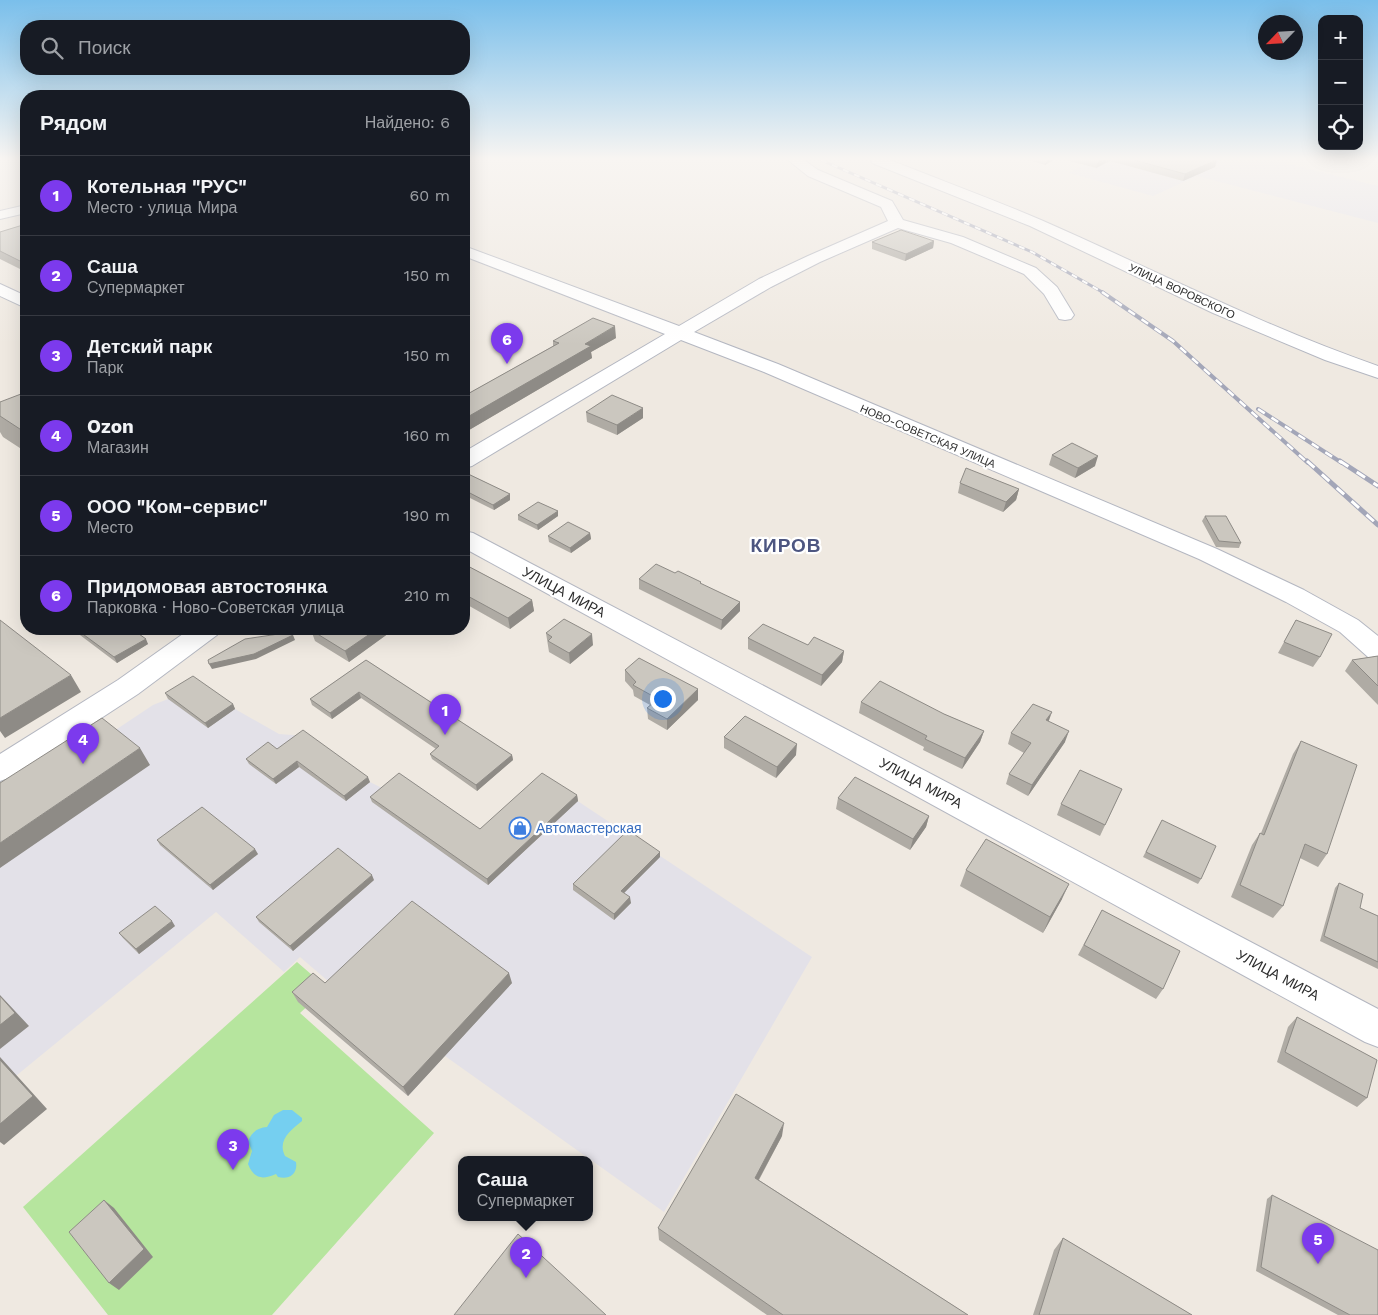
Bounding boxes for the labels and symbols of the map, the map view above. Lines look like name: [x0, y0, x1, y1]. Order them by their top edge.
north arrow: [1258, 15, 1303, 60]
street label: УЛИЦА ВОРОВСКОГО: [1127, 261, 1237, 322]
pin: 6: [491, 323, 523, 364]
street label: НОВО-СОВЕТСКАЯ УЛИЦА: [858, 402, 998, 471]
district label: КИРОВ: [750, 534, 822, 557]
street label: УЛИЦА МИРА: [520, 563, 609, 621]
your location: [650, 686, 676, 712]
pin: 1: [429, 694, 461, 735]
pin: 4: [67, 723, 99, 764]
street label: УЛИЦА МИРА: [877, 754, 966, 812]
shop icon: Автомастерская: [508, 816, 532, 840]
place label: Автомастерская: [536, 820, 642, 836]
street label: УЛИЦА МИРА: [1234, 946, 1323, 1004]
pin: 3: [217, 1129, 249, 1170]
pin: 5: [1302, 1223, 1334, 1264]
pin: 2: [510, 1237, 542, 1278]

